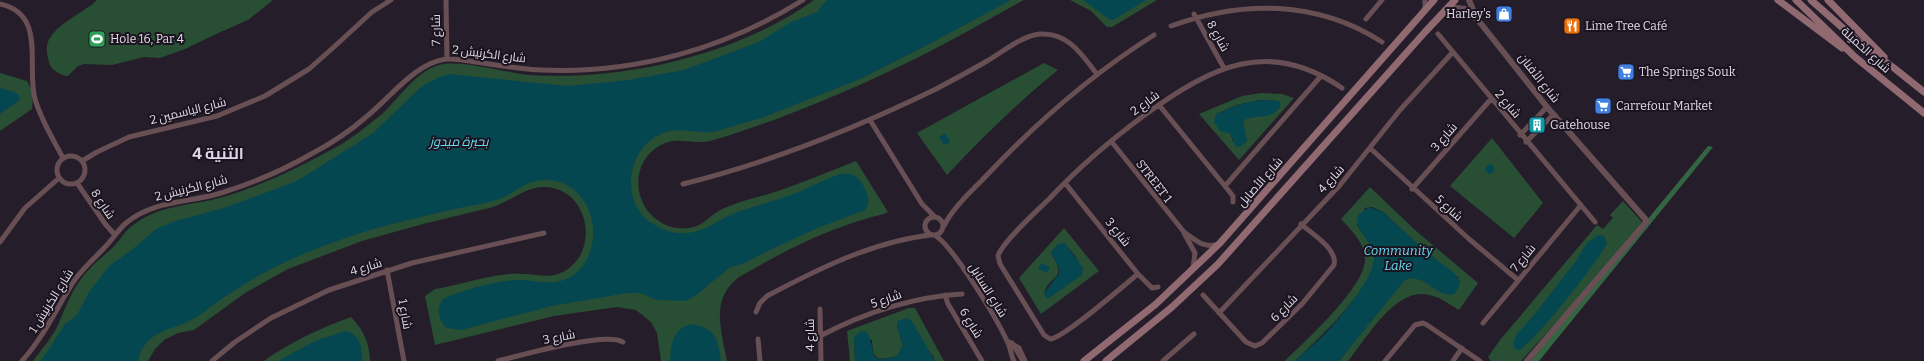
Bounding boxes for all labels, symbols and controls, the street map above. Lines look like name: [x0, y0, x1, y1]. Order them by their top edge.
shop icon: Harley's: [1494, 4, 1514, 24]
place label: Harley's: [1446, 7, 1491, 21]
street label: شارع 7: [429, 14, 444, 46]
restaurant icon: Lime Tree Café: [1562, 16, 1582, 36]
street label: شارع 8: [1203, 18, 1232, 54]
place label: Lime Tree Café: [1585, 19, 1667, 33]
street label: شارع الخميلة: [1838, 24, 1894, 77]
sports icon: Hole 16, Par 4: [87, 29, 107, 49]
place label: Hole 16, Par 4: [110, 32, 184, 46]
street label: شارع الكرنيش 2: [451, 43, 527, 66]
street label: شارع الأفنان: [1515, 50, 1563, 106]
supermarket icon: The Springs Souk: [1616, 62, 1636, 82]
place label: The Springs Souk: [1639, 65, 1736, 79]
street label: شارع 2: [1492, 87, 1524, 122]
street label: شارع 2: [1128, 88, 1163, 119]
street label: شارع الياسمين 2: [148, 95, 228, 128]
supermarket icon: Carrefour Market: [1593, 96, 1613, 116]
place label: Carrefour Market: [1616, 99, 1713, 113]
building icon: Gatehouse: [1527, 115, 1547, 135]
place label: Gatehouse: [1550, 118, 1610, 132]
street label: شارع 3: [1428, 120, 1461, 155]
water label: بحيرة ميدوز: [428, 134, 490, 149]
district label: الثنية 4: [192, 144, 244, 163]
street label: شارع الأصايل: [1235, 154, 1286, 210]
street label: STREET 1: [1133, 157, 1175, 205]
street label: شارع 4: [1315, 162, 1348, 196]
street label: شارع الكرنيش 2: [153, 172, 229, 205]
street label: شارع 8: [87, 186, 118, 222]
street label: شارع 5: [1432, 192, 1466, 225]
street label: شارع 3: [1102, 215, 1134, 250]
street label: شارع 7: [1507, 241, 1539, 275]
water label: Community Lake: [1363, 243, 1434, 273]
street label: شارع 4: [348, 256, 384, 279]
street label: شارع السنابل: [965, 260, 1010, 320]
street label: شارع الكرنيش 1: [26, 266, 77, 336]
street label: شارع 5: [869, 287, 904, 312]
street label: شارع 6: [1267, 291, 1301, 325]
street label: شارع 1: [394, 298, 415, 330]
street label: شارع 6: [956, 305, 985, 341]
street label: شارع 4: [803, 318, 818, 351]
street label: شارع 3: [542, 327, 577, 348]

